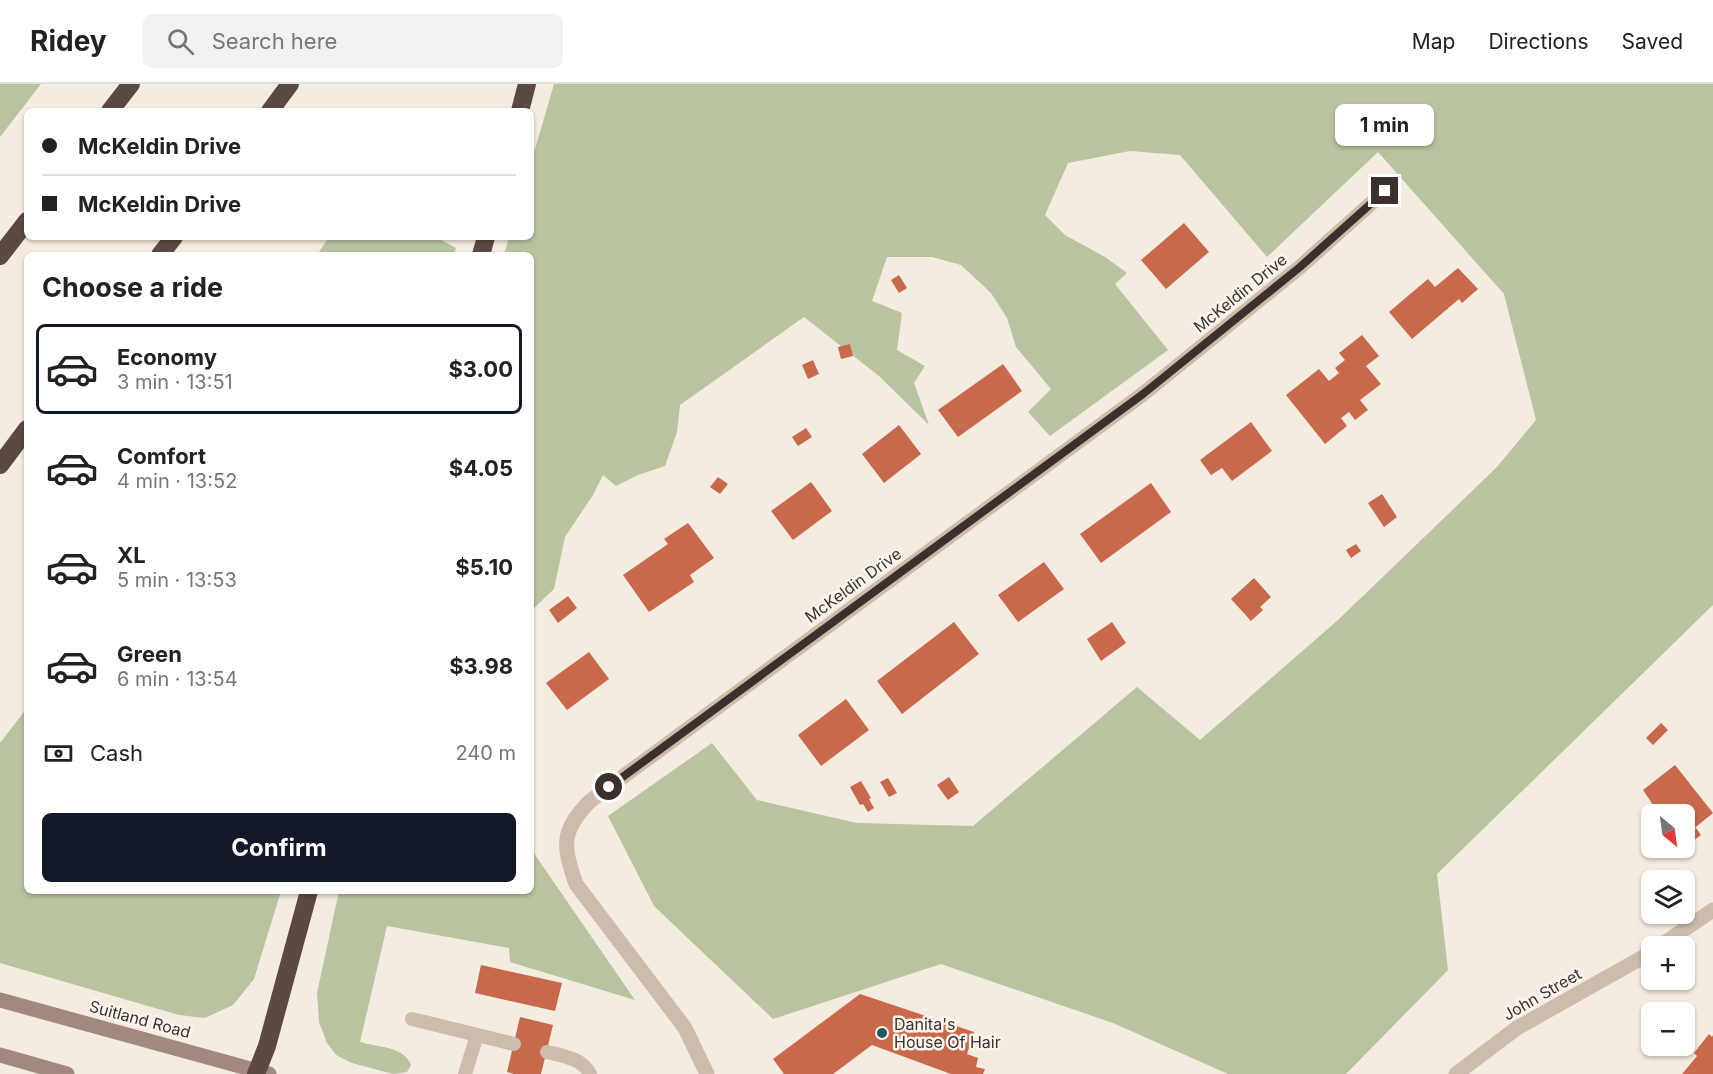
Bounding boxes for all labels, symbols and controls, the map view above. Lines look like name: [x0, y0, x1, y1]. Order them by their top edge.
search box: [143, 14, 563, 68]
text: Ridey: [30, 24, 107, 58]
icon: search: [164, 25, 197, 58]
text: Search here: [212, 28, 337, 54]
text: Map: [1412, 29, 1455, 54]
text: Directions: [1488, 29, 1589, 54]
text: Saved: [1622, 29, 1683, 54]
callout: 1 min: [1336, 104, 1434, 146]
text: 1 min: [1360, 113, 1409, 137]
text: McKeldin Drive: [78, 133, 241, 159]
route end: [1371, 177, 1398, 204]
text: McKeldin Drive: [78, 191, 241, 217]
street label: McKeldin Drive: [1189, 249, 1291, 337]
text: Choose a ride: [42, 271, 223, 304]
icon: car: [45, 342, 99, 396]
text: Economy: [117, 344, 217, 370]
text: $3.00: [448, 356, 513, 382]
text: 3 min · 13:51: [117, 370, 233, 394]
icon: car: [45, 441, 99, 495]
text: Comfort: [117, 443, 206, 469]
text: $4.05: [449, 455, 513, 481]
text: 4 min · 13:52: [117, 469, 237, 493]
icon: car: [45, 540, 99, 594]
text: XL: [117, 542, 146, 568]
street label: McKeldin Drive: [801, 543, 905, 627]
text: $5.10: [455, 554, 513, 580]
text: 5 min · 13:53: [117, 568, 237, 592]
icon: car: [45, 639, 99, 693]
text: Green: [117, 641, 182, 667]
text: $3.98: [449, 653, 513, 679]
text: 6 min · 13:54: [117, 667, 238, 691]
icon: cash: [42, 737, 75, 770]
text: Cash: [90, 740, 143, 766]
text: 240 m: [455, 741, 516, 765]
route start: [595, 773, 622, 800]
north arrow: [1641, 804, 1695, 858]
map controls: [1641, 804, 1695, 1056]
button: Confirm: [42, 813, 516, 882]
button: layers: [1641, 870, 1695, 924]
button: +: [1641, 936, 1695, 990]
street label: John Street: [1499, 964, 1585, 1024]
street label: Suitland Road: [87, 996, 193, 1042]
button: −: [1641, 1002, 1695, 1056]
place label: Danita's House Of Hair: [894, 1014, 1001, 1052]
marker: Danita's House Of Hair: [875, 1026, 889, 1040]

